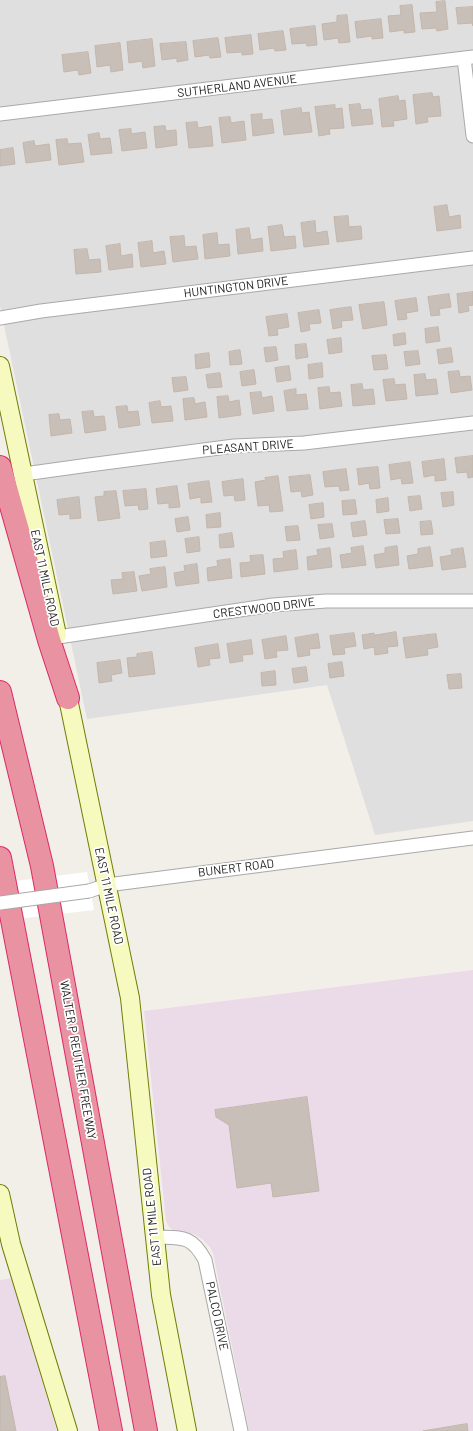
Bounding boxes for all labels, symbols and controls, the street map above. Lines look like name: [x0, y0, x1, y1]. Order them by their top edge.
street label: SUTHERLAND AVENUE: [176, 72, 298, 100]
street label: HUNTINGTON DRIVE: [183, 273, 289, 301]
street label: PLEASANT DRIVE: [202, 437, 294, 457]
street label: EAST 11 MILE ROAD: [28, 528, 62, 628]
street label: CRESTWOOD DRIVE: [212, 595, 316, 621]
street label: EAST 11 MILE ROAD: [92, 846, 126, 946]
street label: BUNERT ROAD: [197, 856, 275, 880]
street label: WALTER P REUTHER FREEWAY: [57, 979, 99, 1141]
street label: EAST 11 MILE ROAD: [140, 1167, 164, 1267]
street label: PALCO DRIVE: [203, 1280, 231, 1352]

